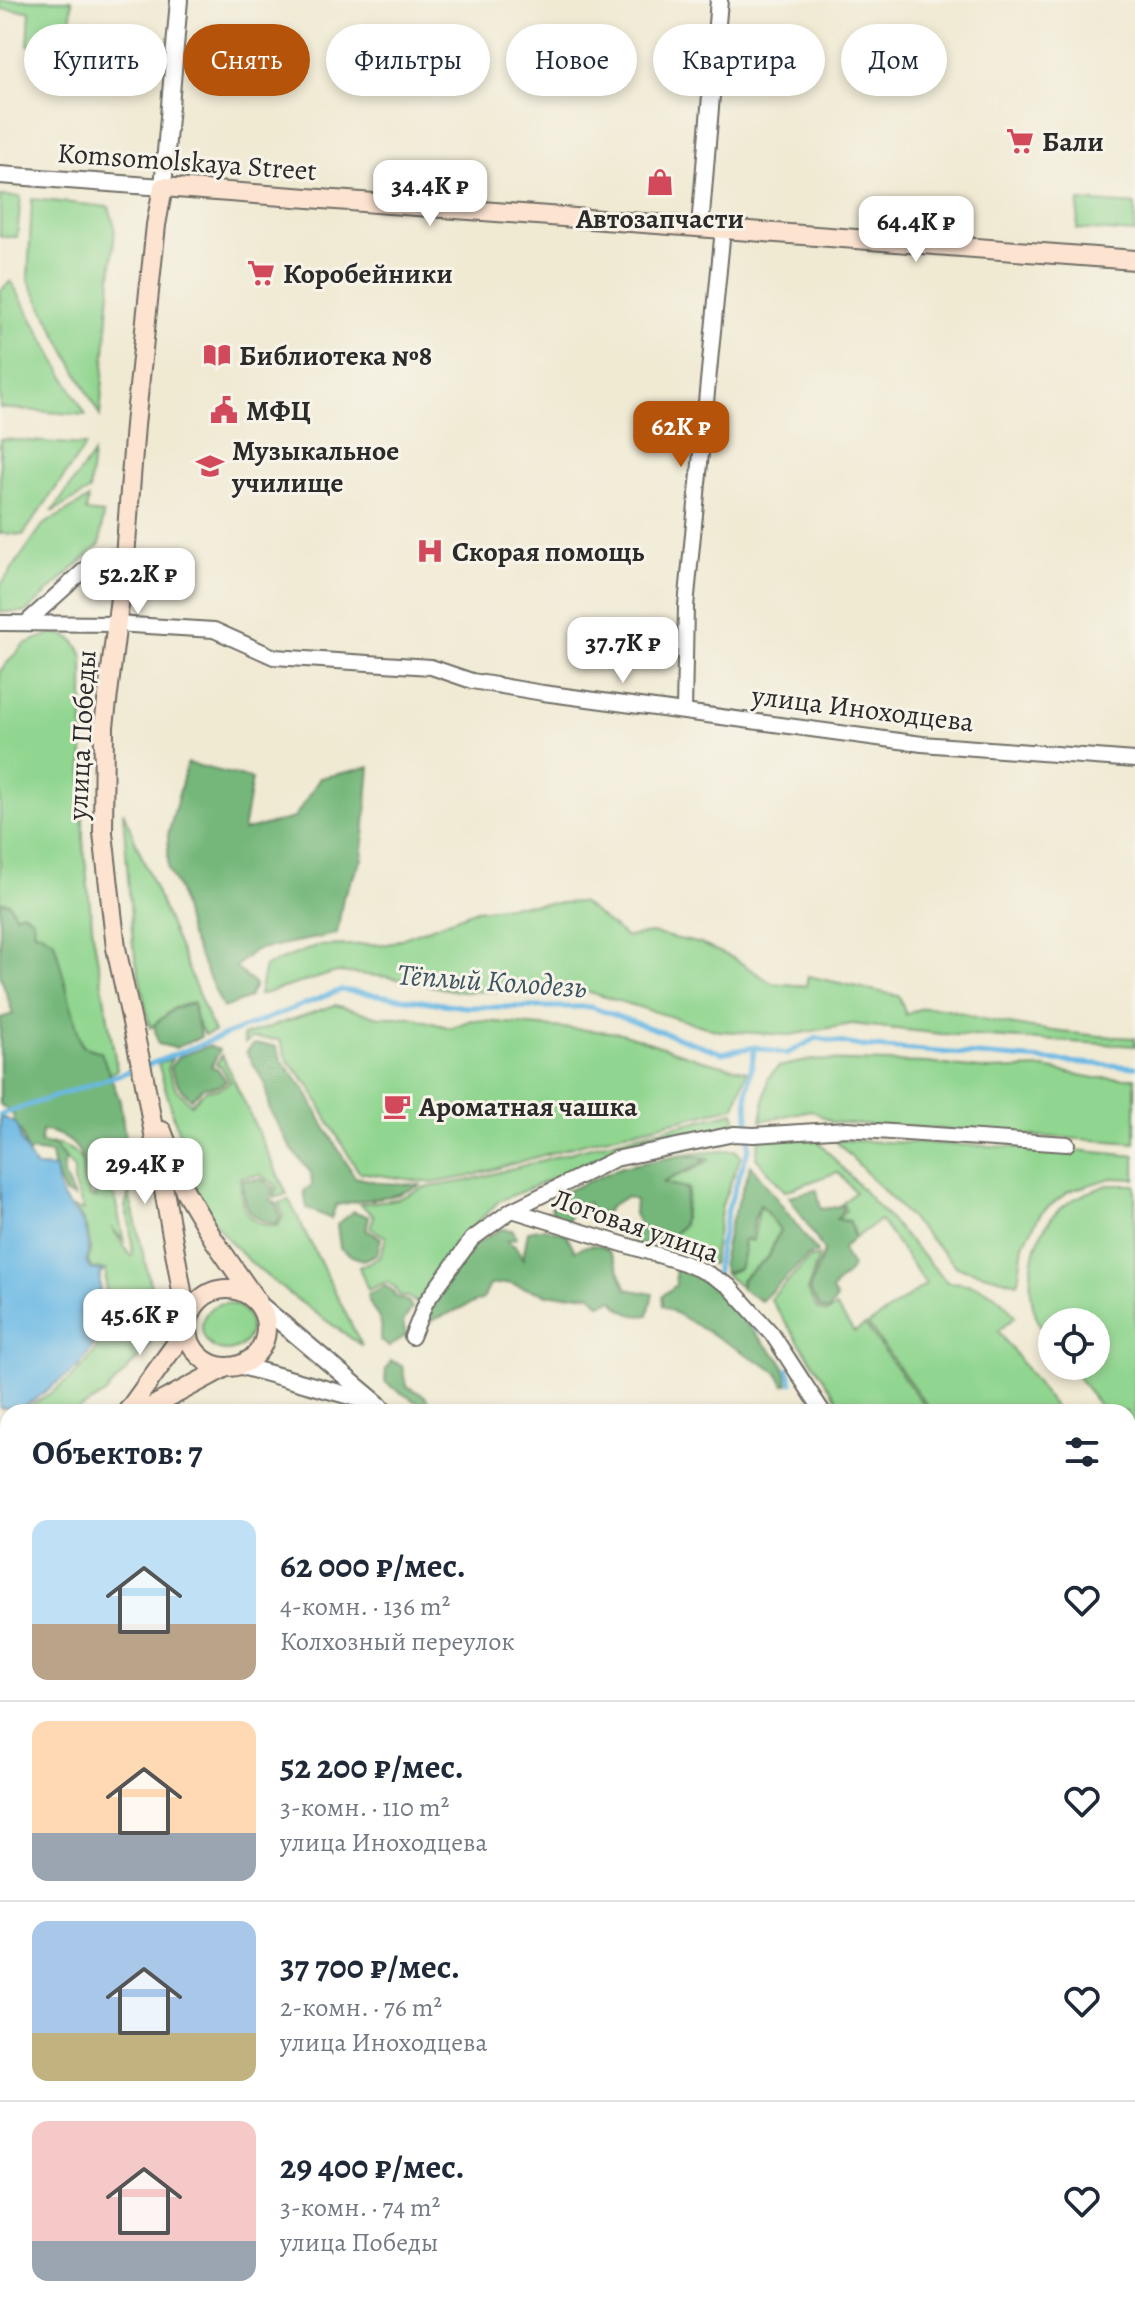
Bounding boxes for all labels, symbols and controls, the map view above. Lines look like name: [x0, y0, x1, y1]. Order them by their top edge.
chip: Купить: [24, 24, 167, 96]
chip: Снять: [183, 24, 310, 96]
chip: Фильтры: [326, 24, 490, 96]
chip: Новое: [506, 24, 637, 96]
chip: Квартира: [653, 24, 825, 96]
chip: Дом: [841, 24, 947, 96]
place label: Бали: [1042, 123, 1104, 161]
supermarket icon: Бали: [1005, 126, 1035, 156]
street label: Komsomolskaya Street: [56, 134, 318, 190]
pin: 34.4K ₽: [356, 160, 504, 228]
shop icon: Автозапчасти: [645, 167, 675, 197]
text: 34.4K ₽: [391, 168, 469, 203]
pin: 64.4K ₽: [842, 196, 990, 264]
place label: Автозапчасти: [575, 200, 744, 238]
text: 64.4K ₽: [877, 204, 955, 239]
place label: Коробейники: [283, 255, 453, 293]
supermarket icon: Коробейники: [246, 258, 276, 288]
place label: Библиотека №8: [239, 337, 432, 375]
library icon: Библиотека №8: [202, 340, 232, 370]
place label: МФЦ: [246, 392, 311, 430]
public building icon: МФЦ: [209, 395, 239, 425]
pin: 62K ₽: [625, 401, 737, 469]
text: 62K ₽: [651, 409, 711, 444]
place label: Музыкальное училище: [231, 432, 399, 502]
school or university icon: Музыкальное училище: [195, 451, 225, 481]
place label: Скорая помощь: [452, 533, 645, 571]
hospital icon: Скорая помощь: [415, 536, 445, 566]
pin: 52.2K ₽: [64, 548, 212, 616]
text: 52.2K ₽: [99, 556, 177, 591]
pin: 37.7K ₽: [549, 617, 697, 685]
text: 37.7K ₽: [585, 625, 661, 660]
street label: улица Победы: [59, 649, 105, 822]
street label: улица Иноходцева: [749, 676, 976, 741]
water label: Тёплый Колодезь: [396, 954, 588, 1008]
place label: Ароматная чашка: [418, 1088, 638, 1126]
cafe icon: Ароматная чашка: [382, 1091, 412, 1121]
pin: 29.4K ₽: [71, 1138, 219, 1206]
text: 29.4K ₽: [106, 1146, 184, 1181]
street label: Логовая улица: [547, 1180, 724, 1272]
pin: 45.6K ₽: [66, 1289, 214, 1357]
text: 45.6K ₽: [101, 1297, 179, 1332]
map controls: [1038, 1308, 1110, 1380]
button: locate: [1038, 1308, 1110, 1380]
text: Объектов: 7: [32, 1429, 203, 1476]
icon: filters: [1060, 1430, 1104, 1474]
text: 62 000 ₽/мес.: [280, 1542, 466, 1589]
icon: home: [96, 1552, 192, 1648]
icon: heart: [1060, 1578, 1104, 1622]
text: 4-комн. · 136 m²: [280, 1589, 450, 1624]
text: Колхозный переулок: [280, 1624, 515, 1659]
text: 52 200 ₽/мес.: [280, 1743, 464, 1790]
icon: home: [96, 1753, 192, 1849]
icon: heart: [1060, 1779, 1104, 1823]
text: 3-комн. · 110 m²: [280, 1790, 449, 1825]
text: улица Иноходцева: [280, 1825, 487, 1860]
text: 37 700 ₽/мес.: [280, 1943, 460, 1990]
icon: home: [96, 1953, 192, 2049]
icon: heart: [1060, 1979, 1104, 2023]
text: 2-комн. · 76 m²: [280, 1990, 442, 2025]
text: улица Иноходцева: [280, 2025, 487, 2060]
text: 29 400 ₽/мес.: [280, 2143, 465, 2190]
icon: home: [96, 2153, 192, 2249]
icon: heart: [1060, 2179, 1104, 2223]
text: 3-комн. · 74 m²: [280, 2190, 440, 2225]
text: улица Победы: [280, 2225, 438, 2260]

